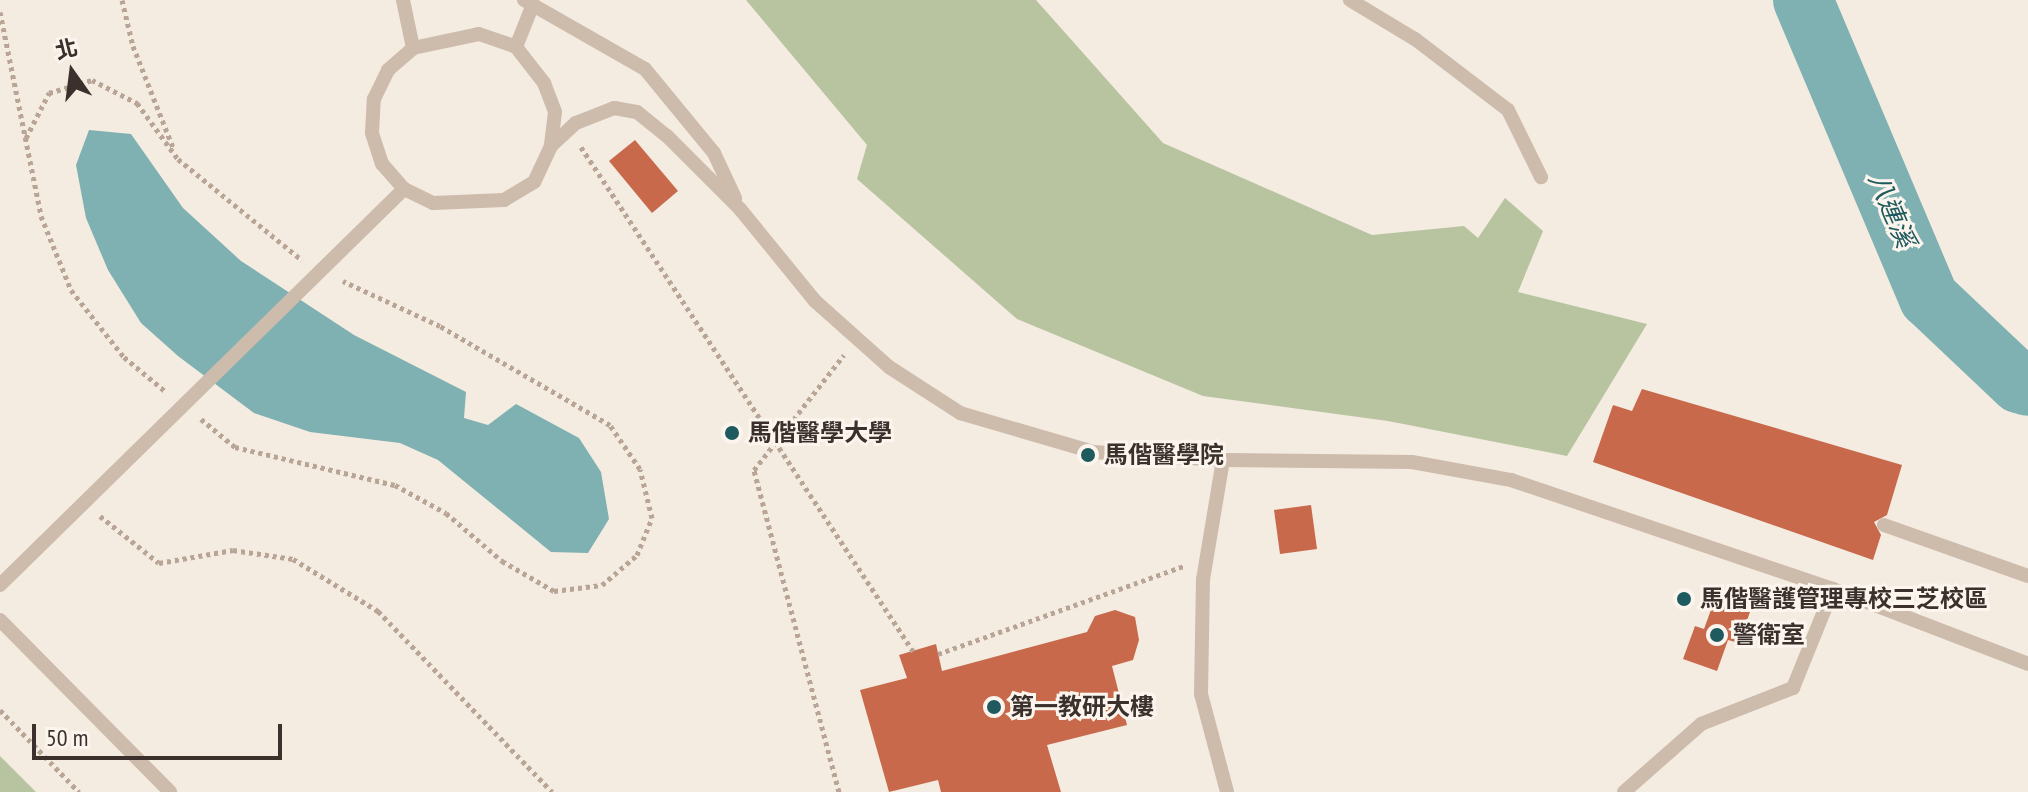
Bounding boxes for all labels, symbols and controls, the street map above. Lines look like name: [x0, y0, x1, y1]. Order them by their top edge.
north arrow: [32, 32, 112, 112]
text: 北: [52, 32, 80, 65]
water label: 八連溪: [1862, 168, 1922, 252]
place label: 馬偕醫學大學: [748, 419, 892, 447]
marker: 馬偕醫學大學: [723, 424, 741, 442]
place label: 馬偕醫學院: [1104, 441, 1224, 469]
marker: 馬偕醫學院: [1079, 446, 1097, 464]
place label: 馬偕醫護管理專校三芝校區: [1700, 585, 1988, 613]
marker: 馬偕醫護管理專校三芝校區: [1675, 590, 1693, 608]
place label: 警衛室: [1733, 621, 1805, 649]
marker: 警衛室: [1708, 626, 1726, 644]
place label: 第一教研大樓: [1010, 693, 1154, 721]
marker: 第一教研大樓: [985, 698, 1003, 716]
scale bar: [36, 708, 286, 758]
text: 50 m: [46, 722, 88, 753]

